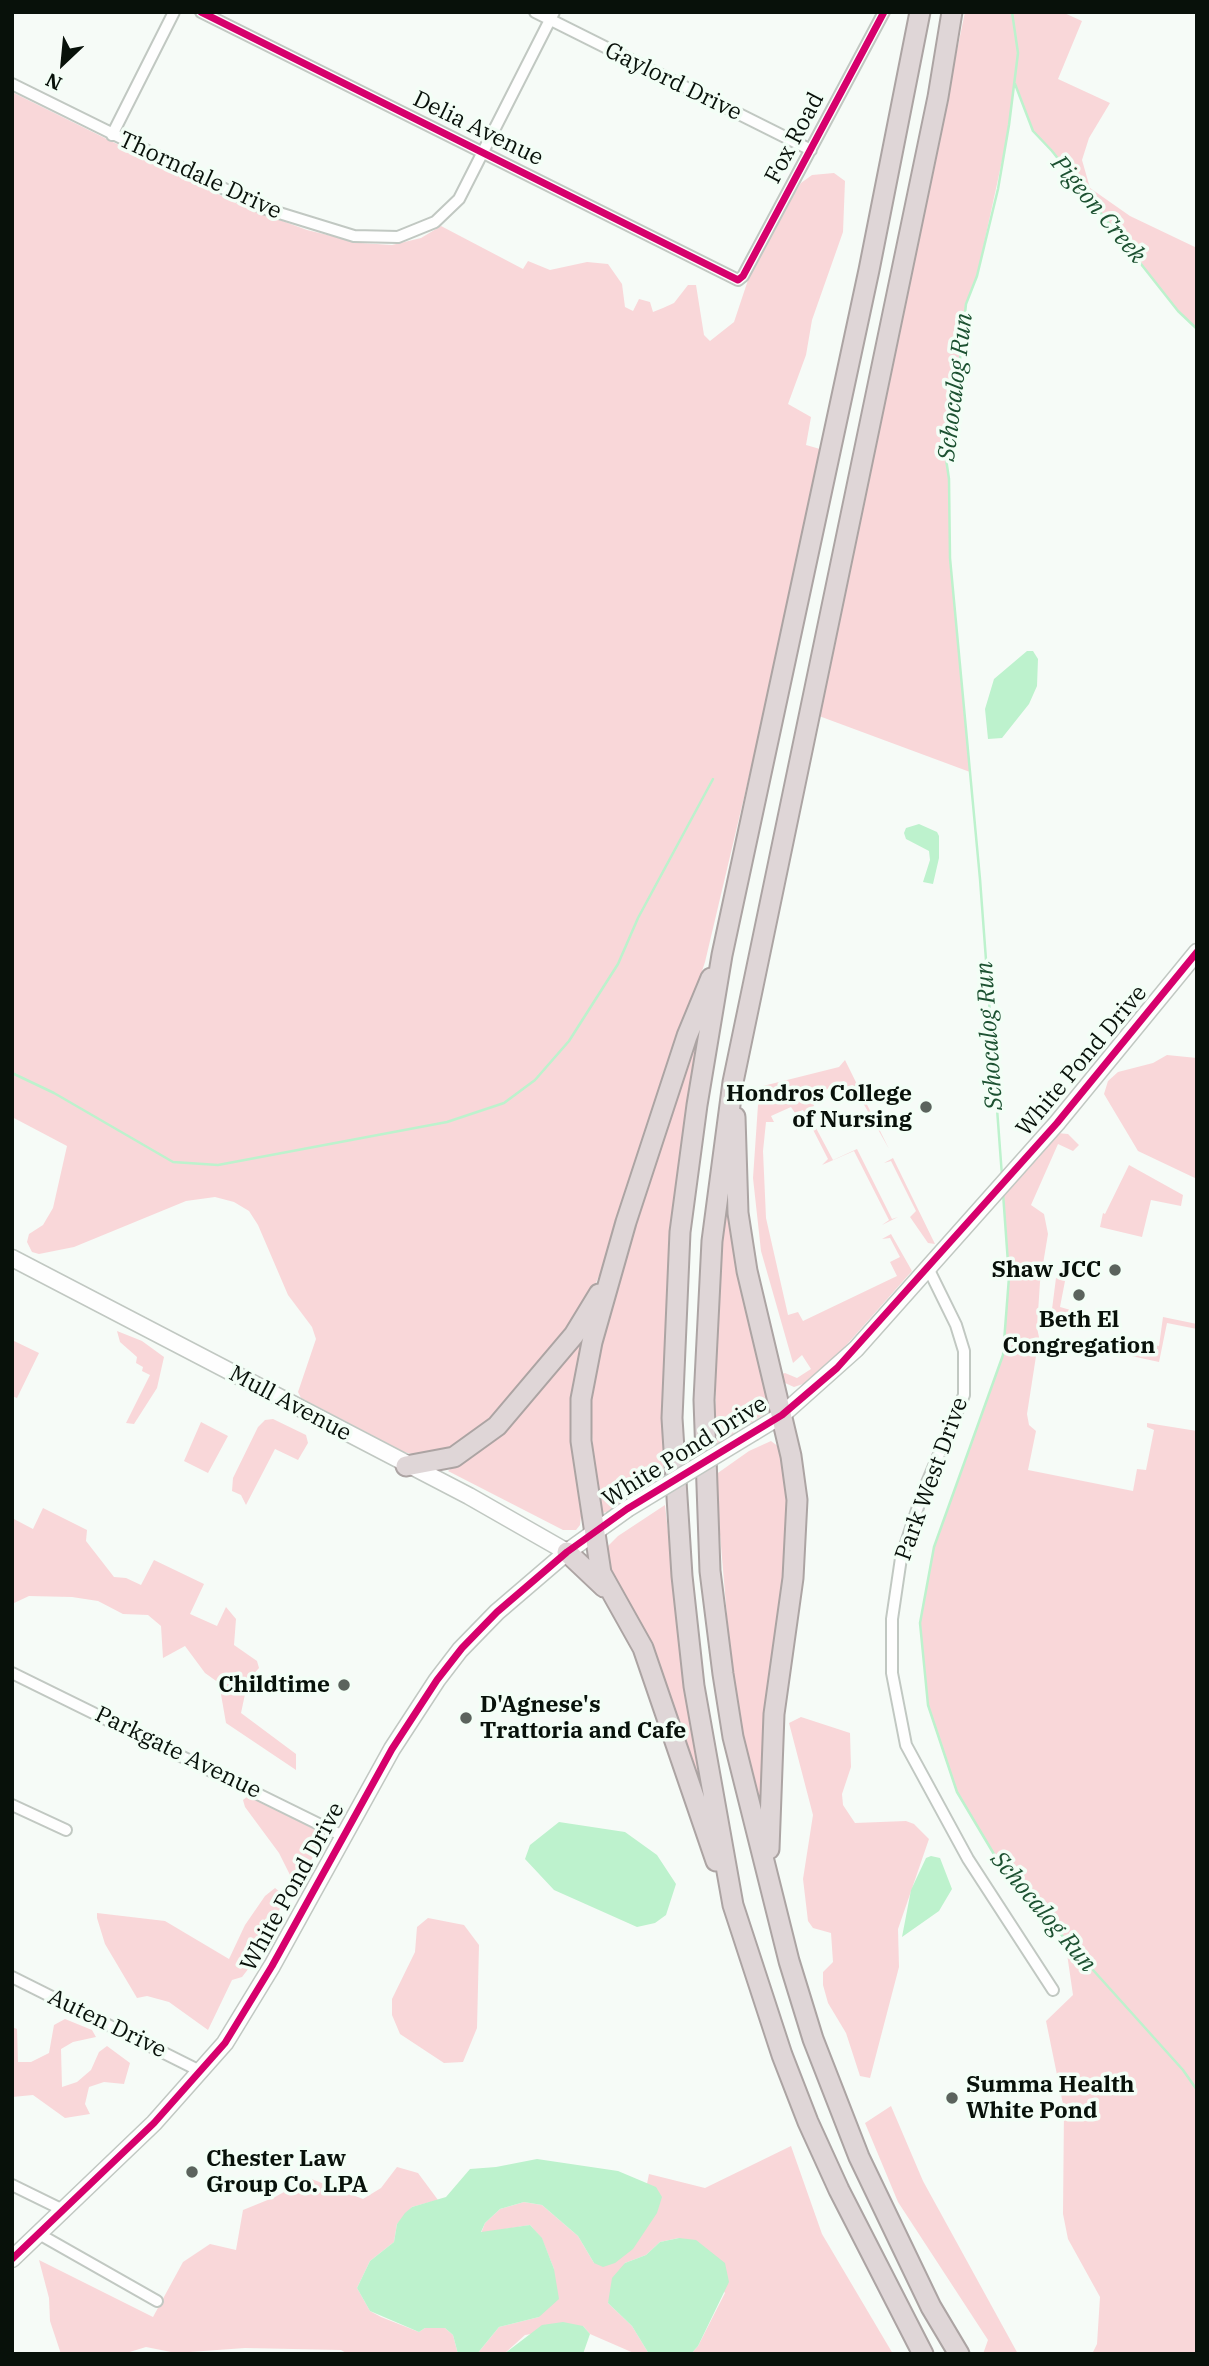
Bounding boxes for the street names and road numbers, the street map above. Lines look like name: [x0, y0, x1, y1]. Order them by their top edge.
street label: Gaylord Drive: [600, 37, 746, 127]
street label: Delia Avenue: [408, 86, 548, 172]
street label: Fox Road: [760, 88, 830, 188]
street label: Thorndale Drive: [114, 126, 286, 226]
street label: White Pond Drive: [1011, 980, 1153, 1142]
street label: Mull Avenue: [224, 1360, 356, 1448]
street label: White Pond Drive: [598, 1390, 772, 1514]
street label: Park West Drive: [890, 1394, 974, 1564]
street label: Parkgate Avenue: [90, 1701, 266, 1805]
street label: White Pond Drive: [235, 1798, 351, 1976]
street label: Auten Drive: [43, 1984, 171, 2064]

